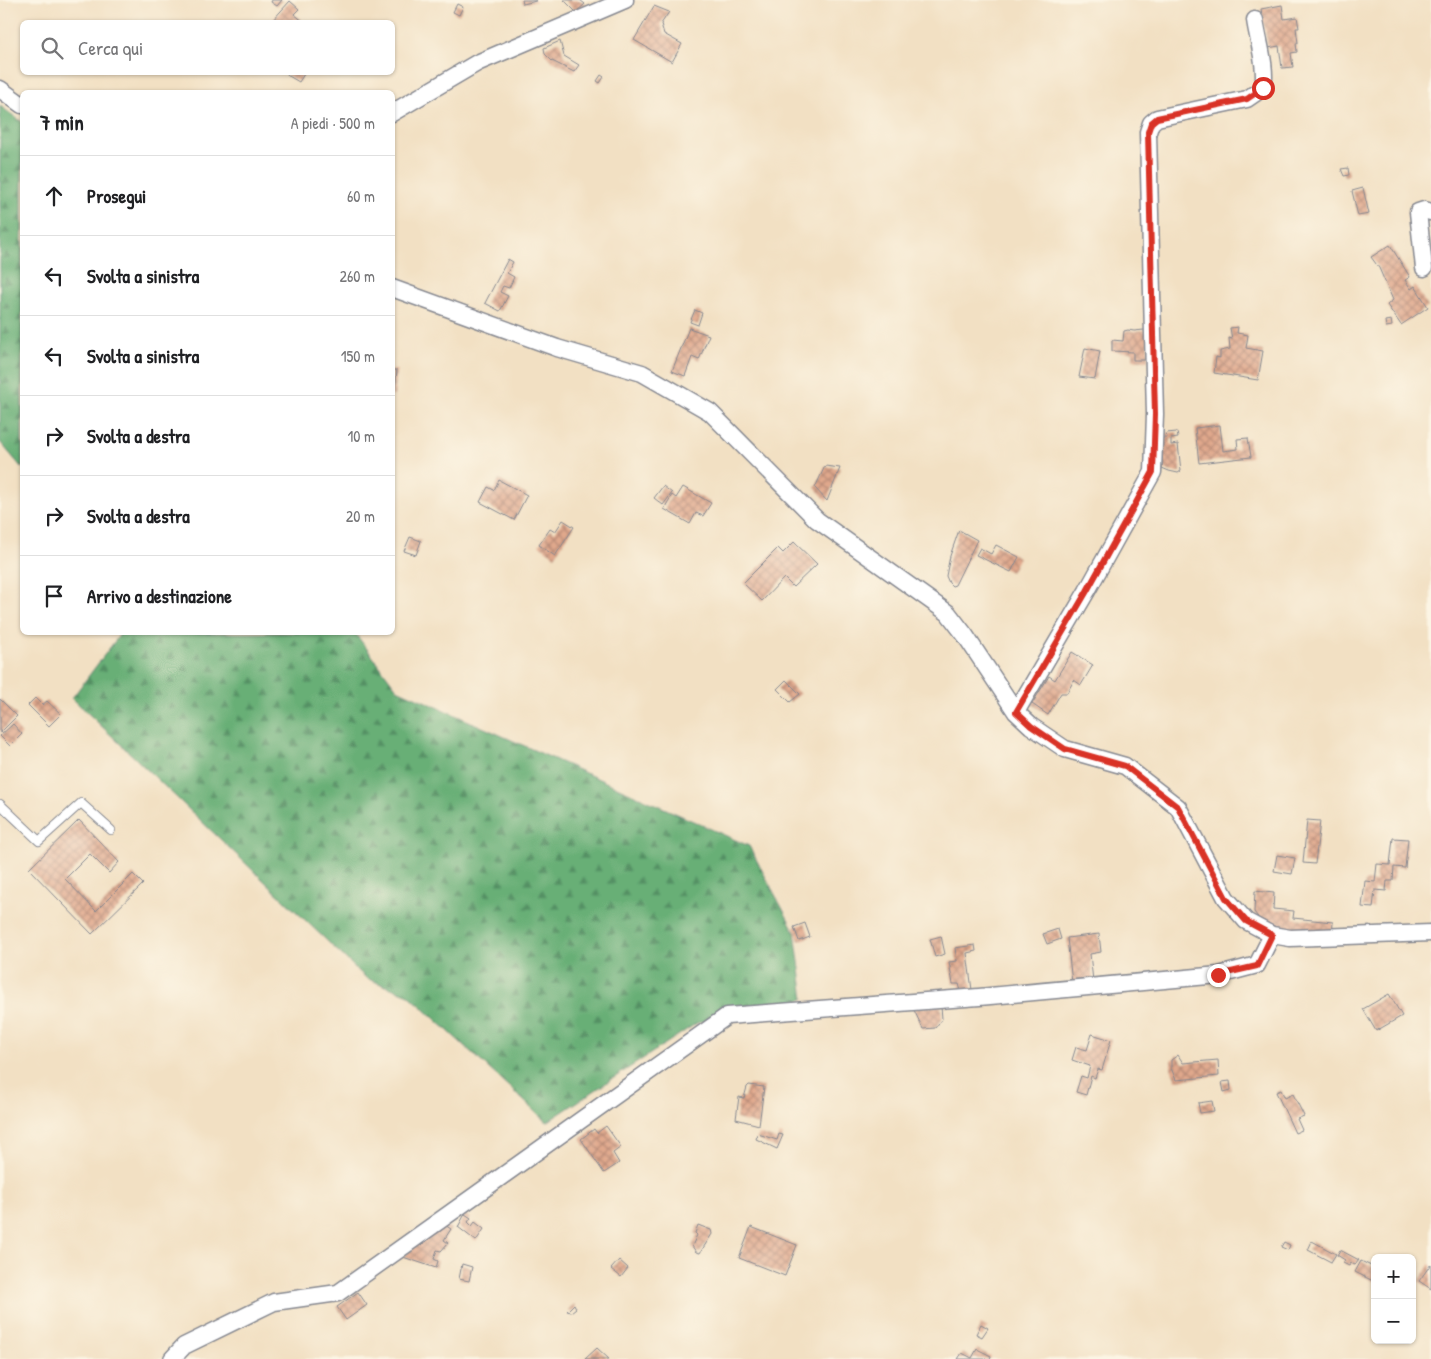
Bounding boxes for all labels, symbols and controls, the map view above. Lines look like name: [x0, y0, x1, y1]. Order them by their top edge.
search box: [20, 20, 395, 75]
icon: search: [38, 34, 66, 62]
text: Cerca qui: [78, 35, 143, 61]
route start: [1252, 77, 1275, 100]
text: 7 min: [40, 108, 84, 137]
text: A piedi · 500 m: [291, 112, 375, 134]
icon: ahead: [40, 182, 68, 210]
text: Prosegui: [87, 183, 146, 209]
text: 60 m: [347, 185, 375, 207]
icon: left: [40, 262, 68, 290]
text: Svolta a sinistra: [87, 263, 199, 289]
text: 260 m: [339, 265, 375, 287]
icon: left: [40, 342, 68, 370]
text: Svolta a sinistra: [87, 343, 199, 369]
text: 150 m: [341, 345, 375, 367]
icon: right: [40, 422, 68, 450]
text: Svolta a destra: [87, 423, 190, 449]
text: 10 m: [347, 425, 375, 447]
icon: right: [40, 502, 68, 530]
text: Svolta a destra: [87, 503, 190, 529]
text: 20 m: [346, 505, 375, 527]
icon: arrive: [40, 582, 68, 610]
text: Arrivo a destinazione: [87, 583, 232, 609]
route end: [1207, 964, 1230, 987]
map controls: [1371, 1254, 1416, 1344]
button: +: [1371, 1254, 1416, 1299]
button: −: [1371, 1299, 1416, 1344]

